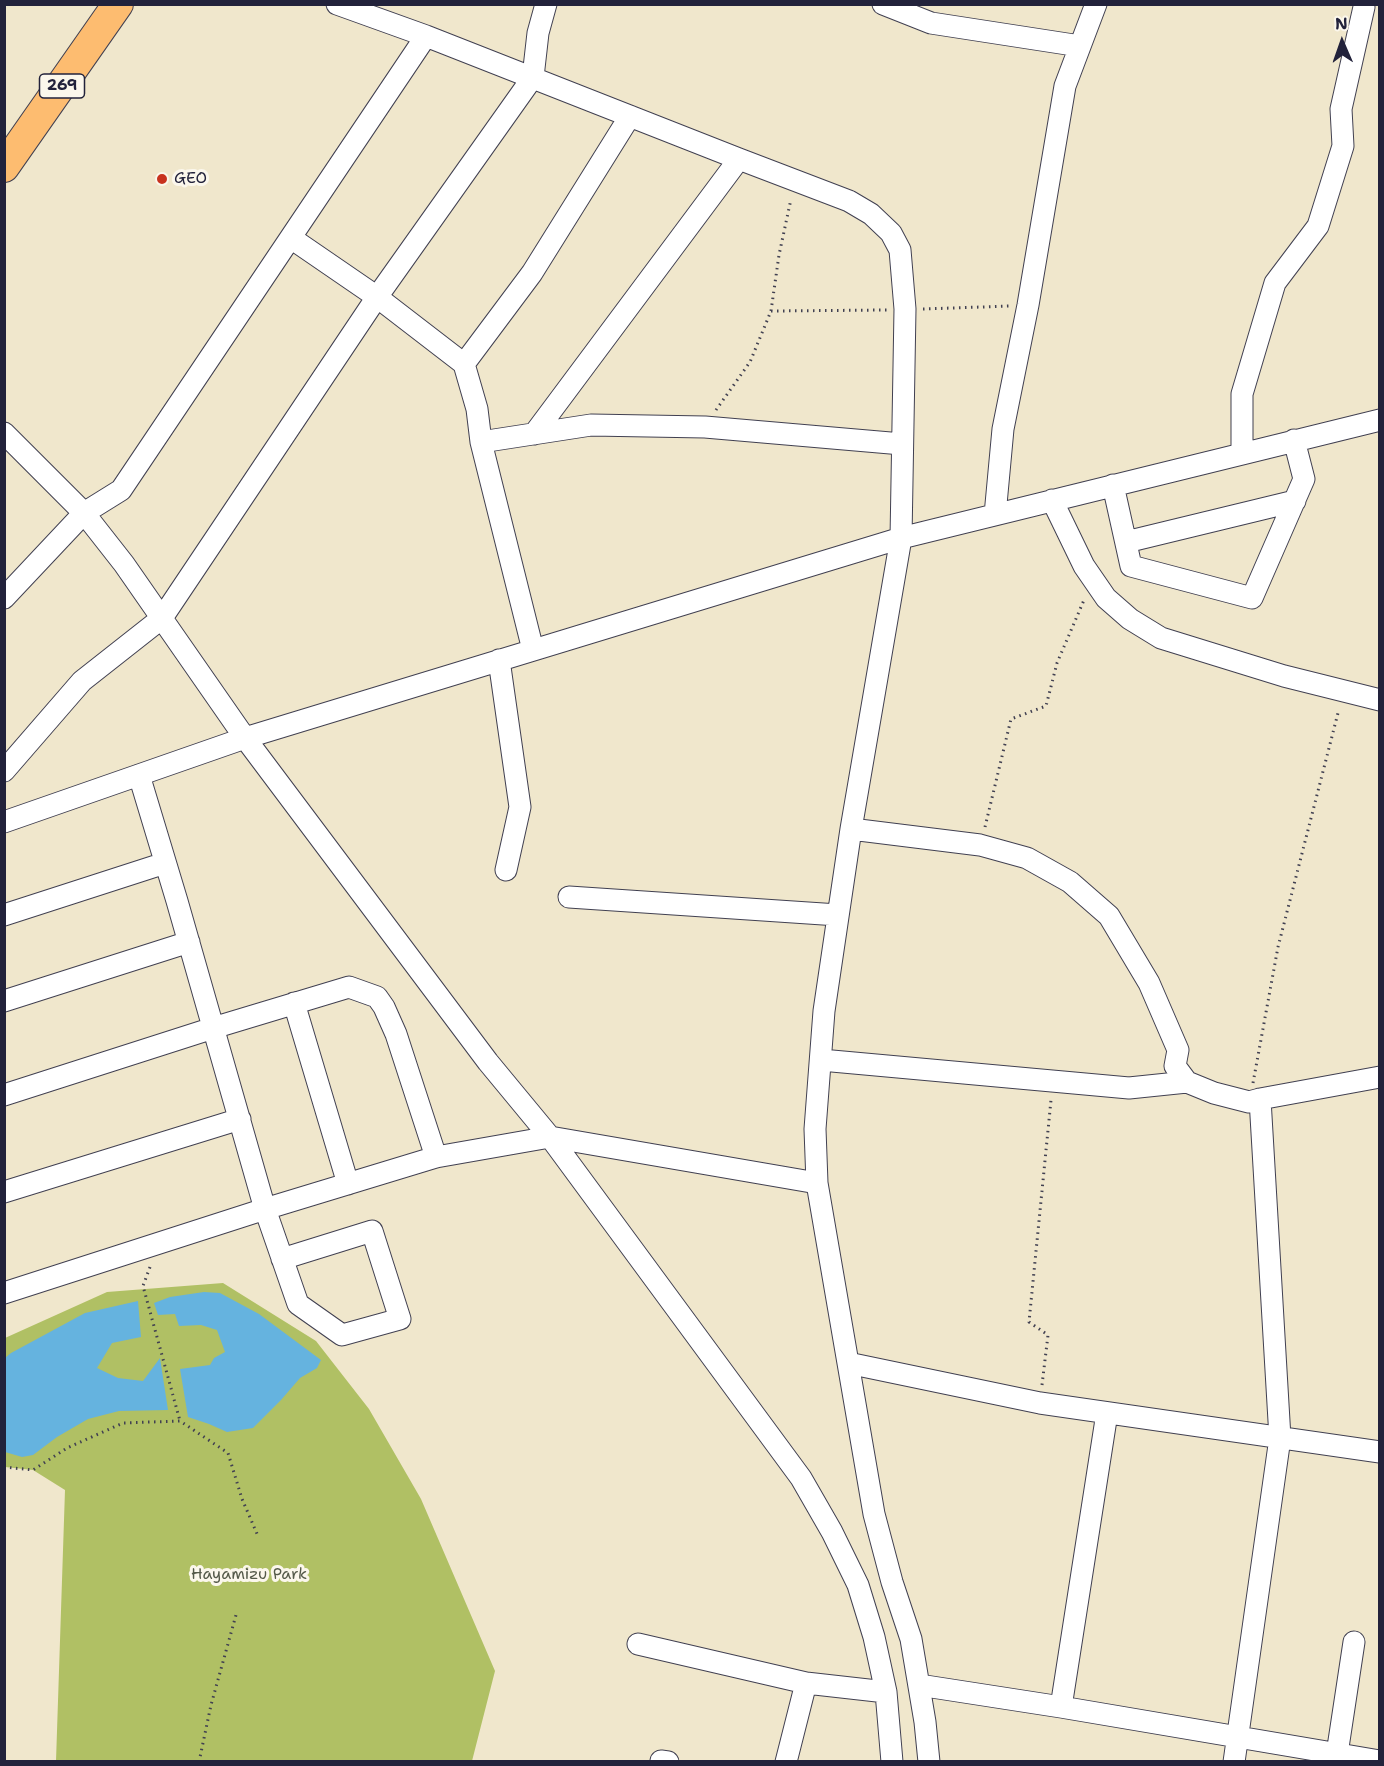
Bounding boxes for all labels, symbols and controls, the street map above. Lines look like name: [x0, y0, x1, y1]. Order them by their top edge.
north arrow: [1312, 12, 1372, 72]
text: N: [1335, 13, 1348, 34]
road number: 269: [40, 74, 84, 98]
place label: GEO: [174, 169, 207, 189]
marker: GEO: [155, 172, 169, 186]
park label: Hayamizu Park: [191, 1565, 307, 1585]

